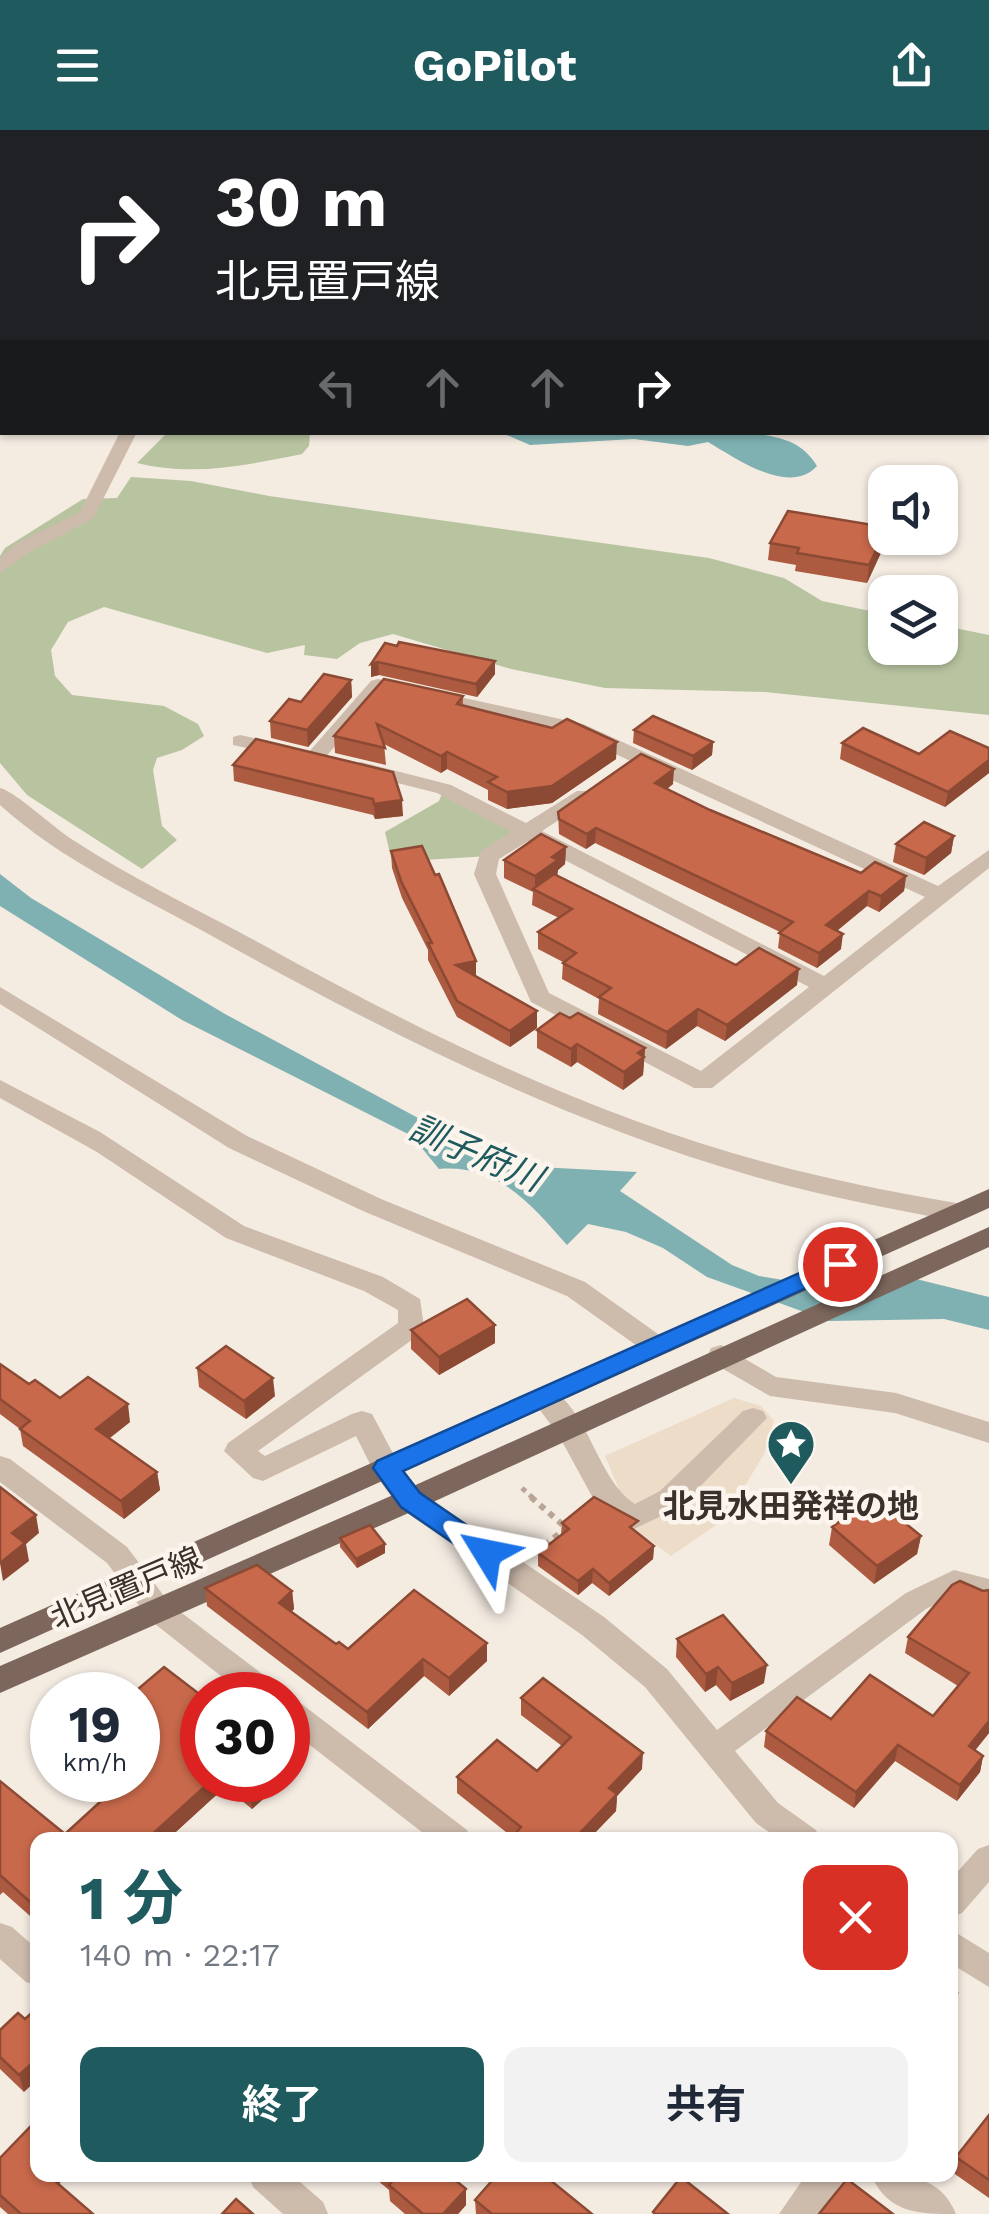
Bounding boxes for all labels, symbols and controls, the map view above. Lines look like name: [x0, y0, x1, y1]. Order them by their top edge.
icon: menu: [50, 38, 105, 93]
icon: share: [884, 38, 939, 93]
text: GoPilot: [413, 39, 576, 92]
text: 30 m: [215, 161, 387, 243]
icon: right: [50, 170, 180, 300]
text: 北見置戸線: [215, 255, 440, 308]
icon: left: [310, 360, 365, 415]
icon: ahead: [415, 360, 470, 415]
icon: ahead: [520, 360, 575, 415]
icon: right: [625, 360, 680, 415]
map controls: [868, 465, 958, 665]
button: sound: [868, 465, 958, 555]
button: layers: [868, 575, 958, 665]
water label: 訓子府川: [403, 1106, 552, 1201]
pin: [798, 1222, 883, 1307]
icon: arrive: [813, 1237, 868, 1292]
place icon: 北見水田発祥の地: [765, 1418, 817, 1486]
place label: 北見水田発祥の地: [663, 1487, 919, 1525]
position arrow: [435, 1501, 539, 1605]
street label: 北見置戸線: [45, 1539, 207, 1637]
speed limit sign: 30: [180, 1672, 310, 1802]
text: 19: [69, 1695, 121, 1754]
text: km/h: [63, 1748, 127, 1777]
text: 1 分: [80, 1863, 183, 1934]
button: close: [803, 1865, 908, 1970]
text: 140 m · 22:17: [80, 1936, 280, 1974]
button: 終了: [80, 2047, 484, 2162]
button: 共有: [504, 2047, 908, 2162]

